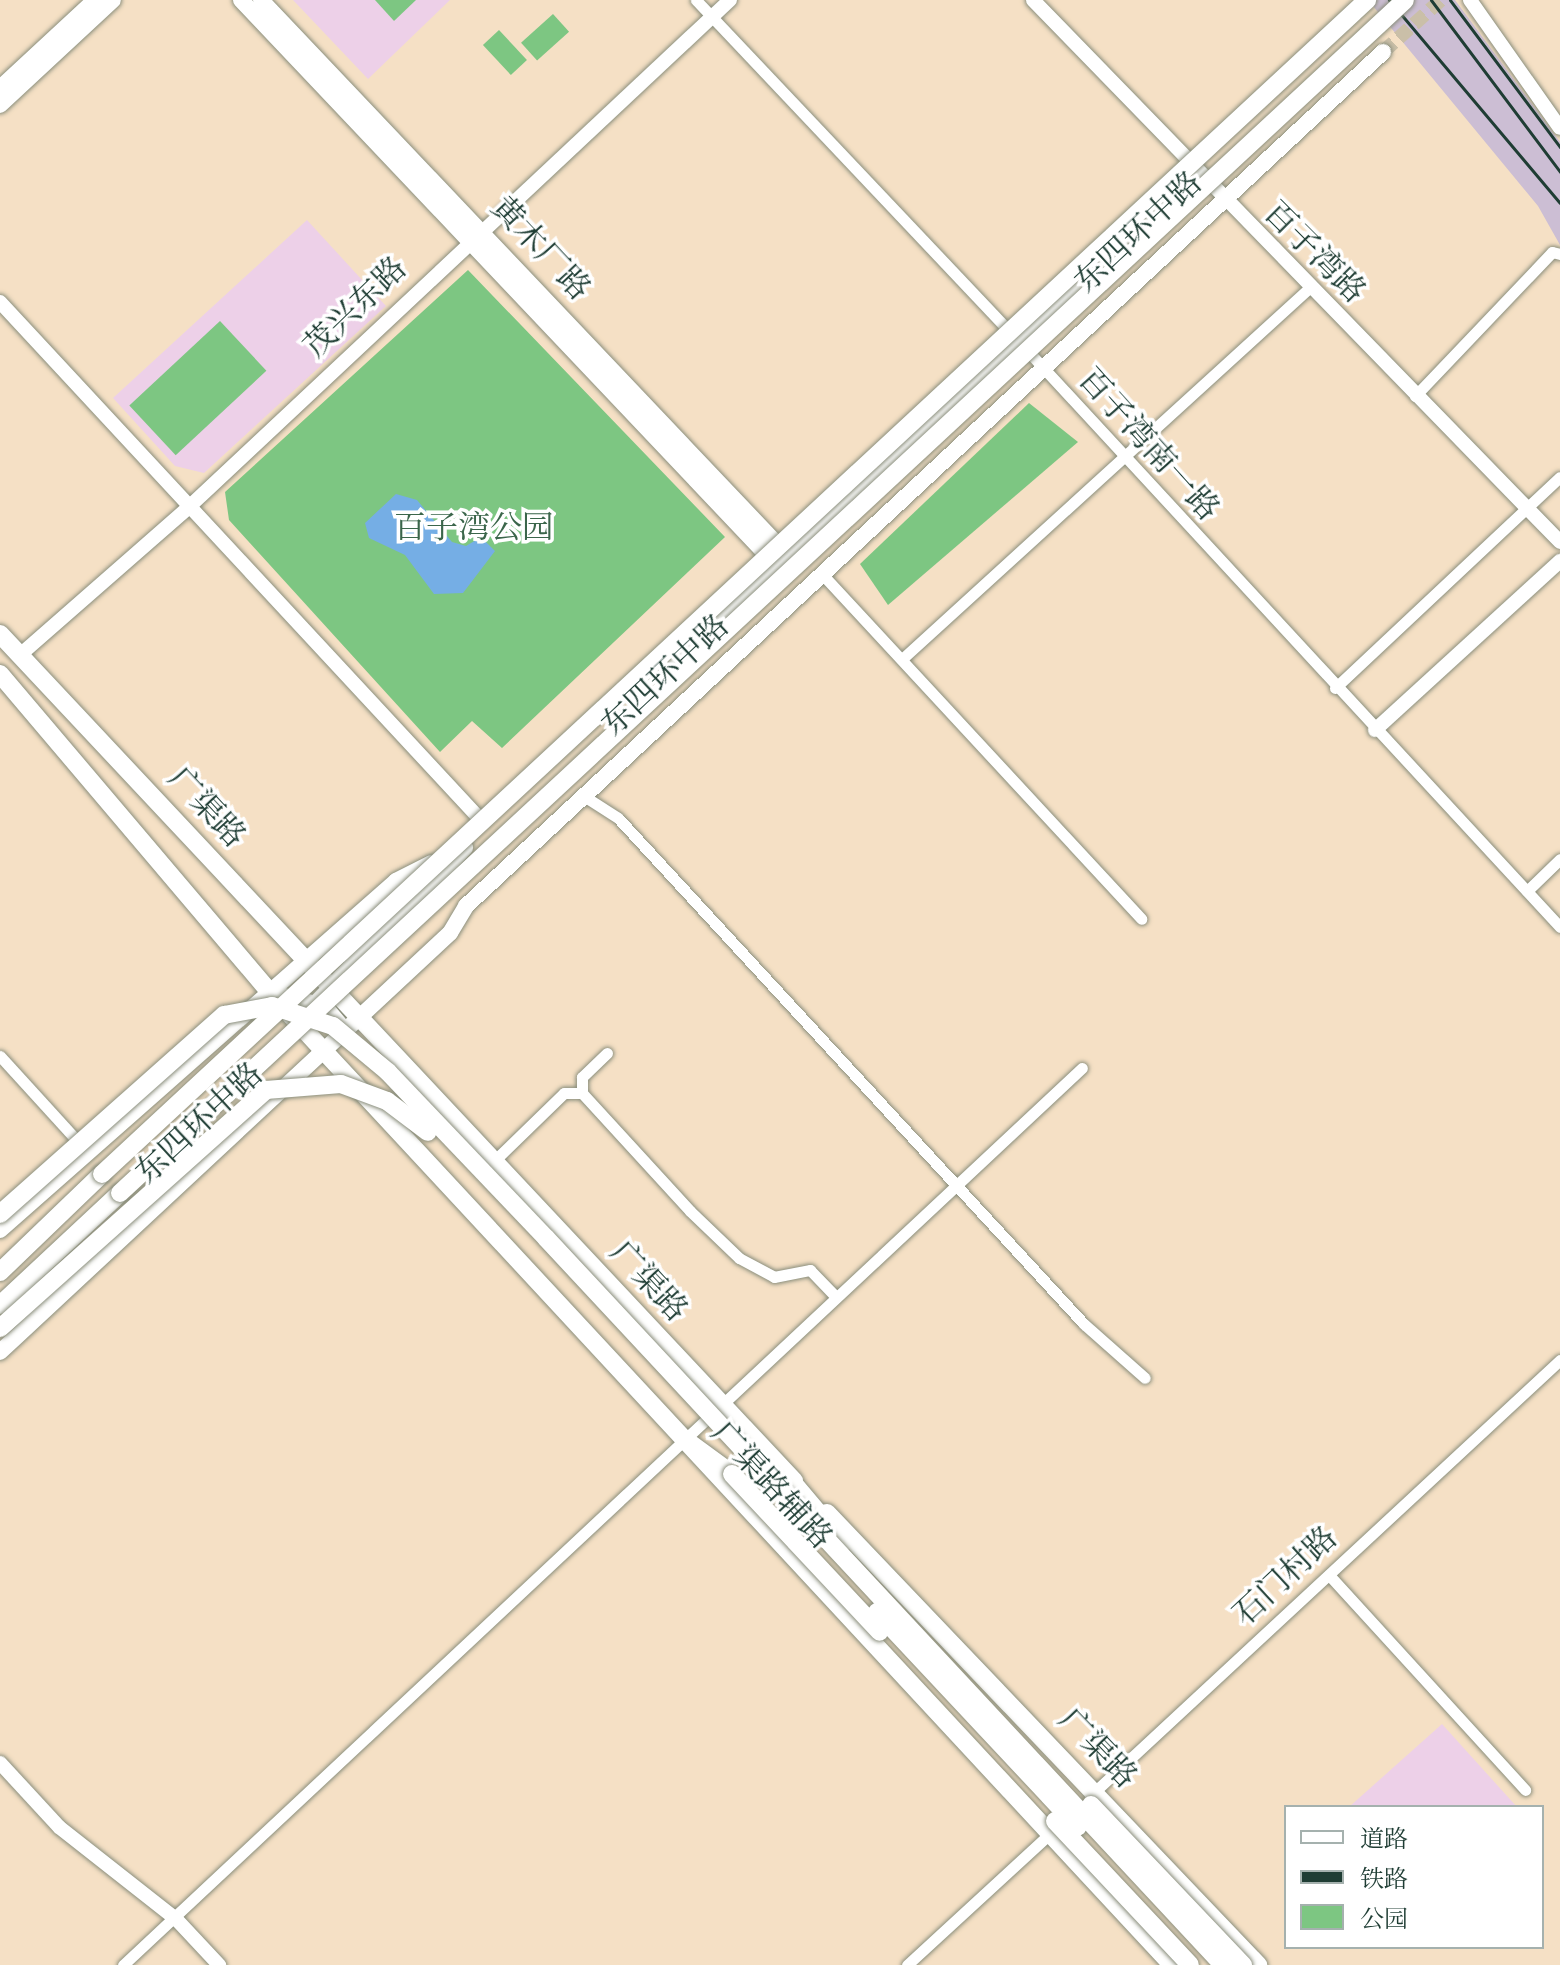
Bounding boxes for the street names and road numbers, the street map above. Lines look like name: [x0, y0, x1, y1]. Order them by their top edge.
street label: 东四环中路: [1068, 165, 1212, 303]
street label: 黄木厂路: [481, 190, 597, 310]
street label: 百子湾路: [1254, 195, 1372, 313]
street label: 茂兴东路: [298, 251, 416, 367]
street label: 百子湾南一路: [1068, 362, 1226, 530]
street label: 东四环中路: [595, 608, 739, 746]
street label: 广渠路: [158, 761, 252, 857]
street label: 东四环中路: [129, 1056, 273, 1194]
street label: 广渠路: [600, 1235, 694, 1331]
street label: 广渠路辅路: [701, 1415, 839, 1559]
street label: 石门村路: [1227, 1520, 1347, 1636]
street label: 广渠路: [1049, 1702, 1143, 1798]

